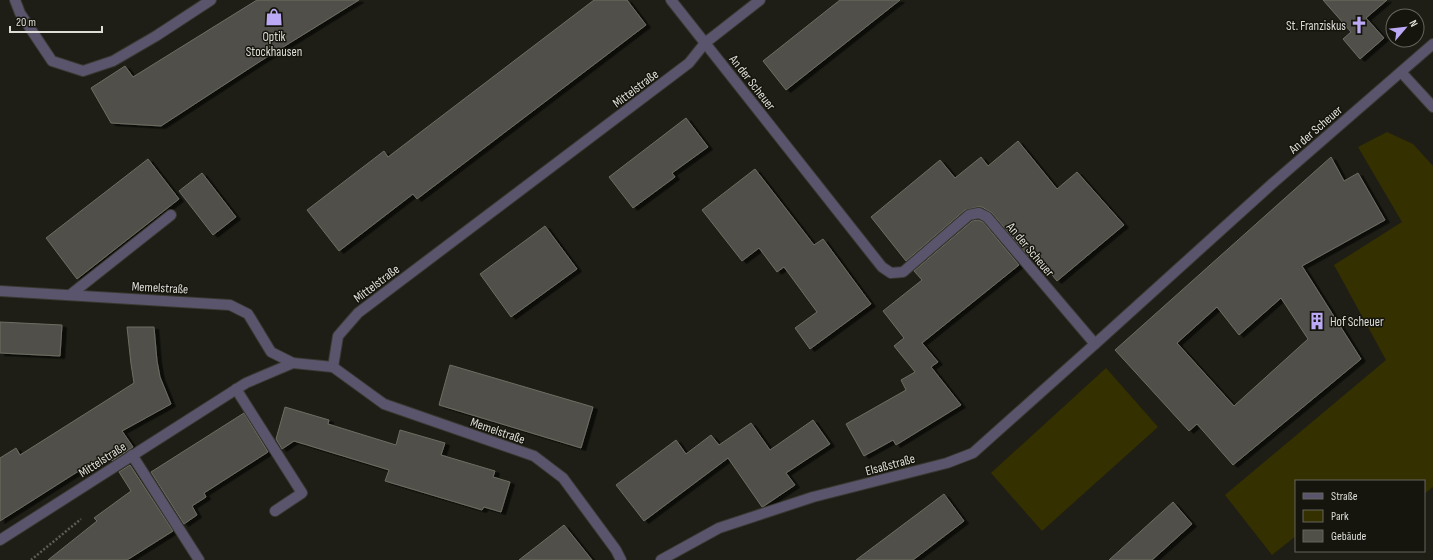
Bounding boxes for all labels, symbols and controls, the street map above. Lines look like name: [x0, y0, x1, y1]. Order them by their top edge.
shop icon: Optik Stockhausen: [264, 7, 284, 27]
scale bar: [10, 8, 102, 34]
north arrow: [1385, 8, 1425, 48]
text: 20 m: [16, 15, 36, 30]
church icon: St. Franziskus: [1349, 15, 1369, 35]
place label: St. Franziskus: [1286, 18, 1346, 34]
text: N: [1406, 18, 1421, 29]
place label: Optik Stockhausen: [246, 29, 302, 60]
street label: An der Scheuer: [725, 51, 779, 114]
street label: Mittelstraße: [609, 66, 662, 111]
street label: An der Scheuer: [1285, 102, 1346, 158]
street label: An der Scheuer: [1002, 219, 1058, 280]
street label: Mittelstraße: [350, 261, 403, 306]
street label: Memelstraße: [131, 279, 189, 297]
building icon: Hof Scheuer: [1307, 311, 1327, 331]
place label: Hof Scheuer: [1330, 314, 1384, 330]
street label: Memelstraße: [468, 414, 527, 448]
street label: Mittelstraße: [76, 439, 129, 481]
street label: Elsaßstraße: [864, 451, 917, 479]
legend: [1295, 480, 1425, 552]
text: Straße: [1331, 489, 1358, 504]
text: Park: [1331, 509, 1349, 524]
text: Gebäude: [1331, 529, 1366, 544]

